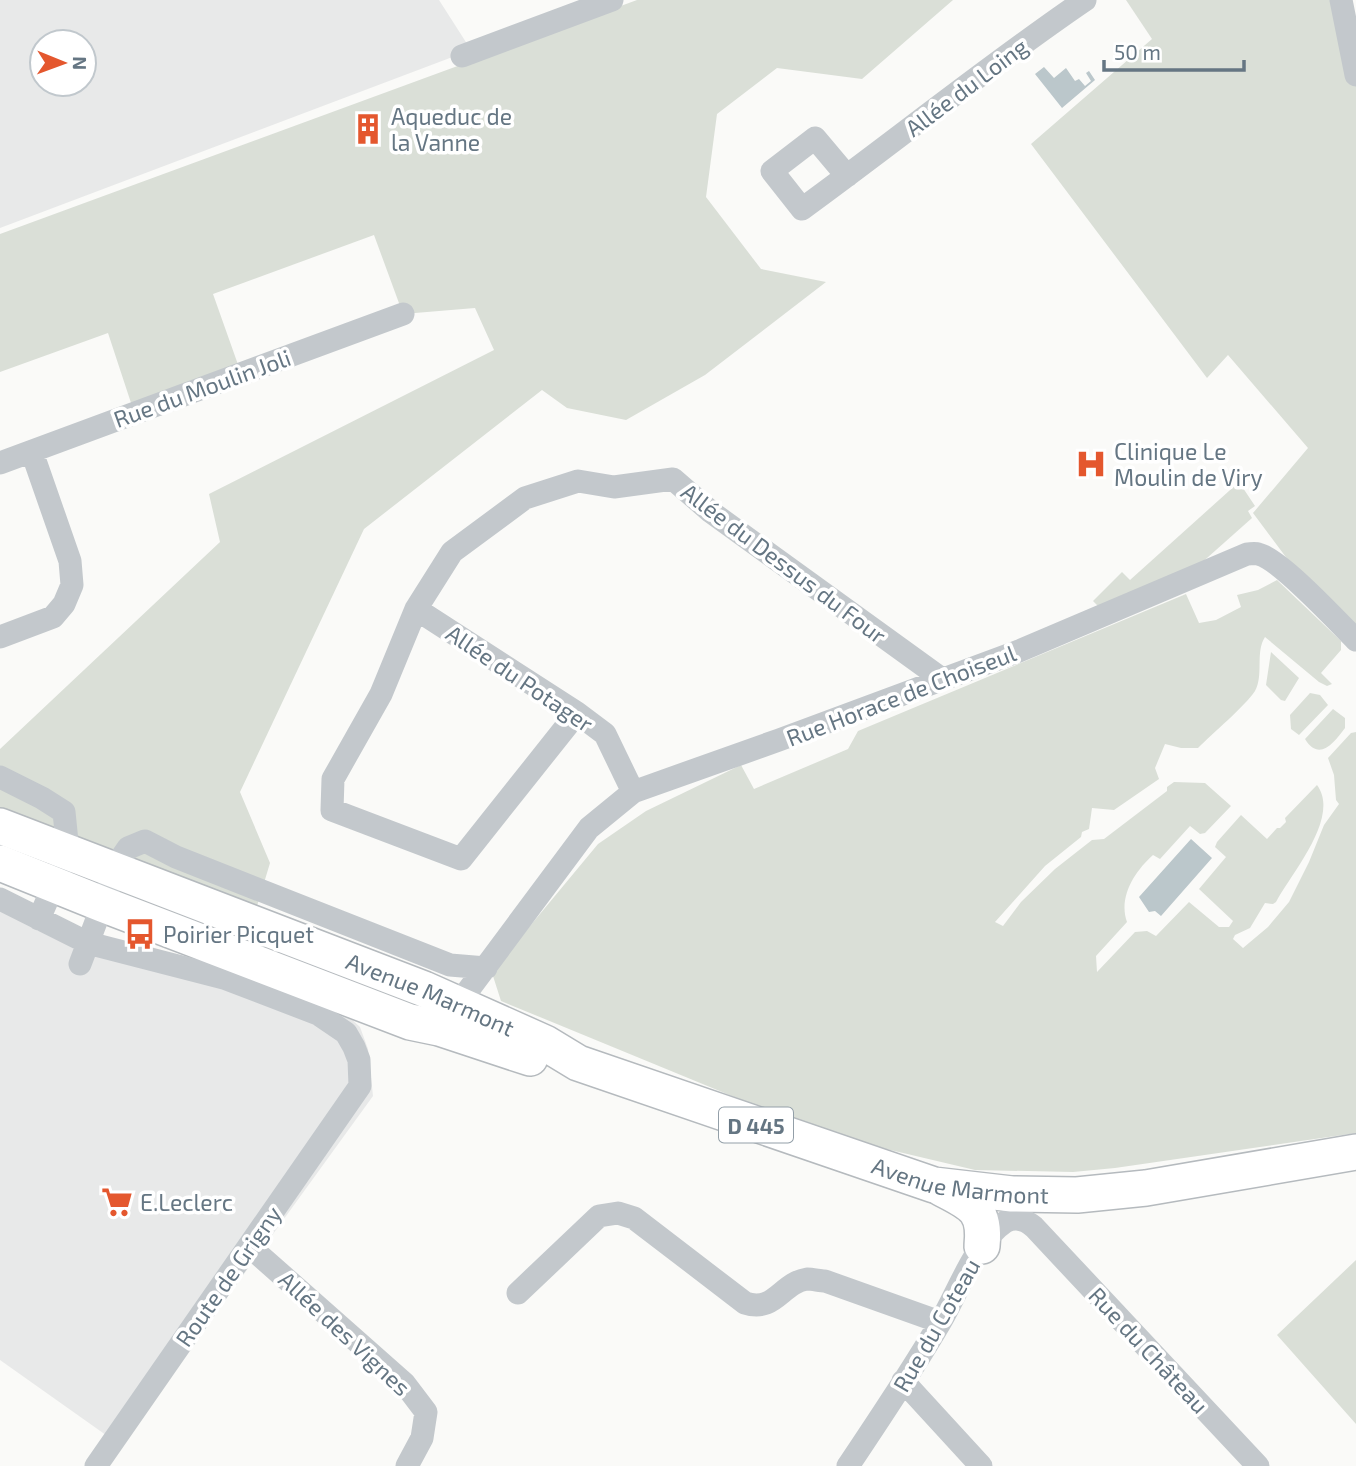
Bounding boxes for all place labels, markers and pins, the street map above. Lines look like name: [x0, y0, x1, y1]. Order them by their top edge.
place label: Aqueduc de la Vanne: [391, 102, 512, 156]
building icon: Aqueduc de la Vanne: [351, 112, 385, 146]
place label: Clinique Le Moulin de Viry: [1114, 437, 1263, 491]
hospital icon: Clinique Le Moulin de Viry: [1074, 447, 1108, 481]
bus stop icon: Poirier Picquet: [123, 917, 157, 951]
place label: Poirier Picquet: [163, 920, 314, 948]
supermarket icon: E.Leclerc: [100, 1185, 134, 1219]
place label: E.Leclerc: [140, 1188, 233, 1216]

